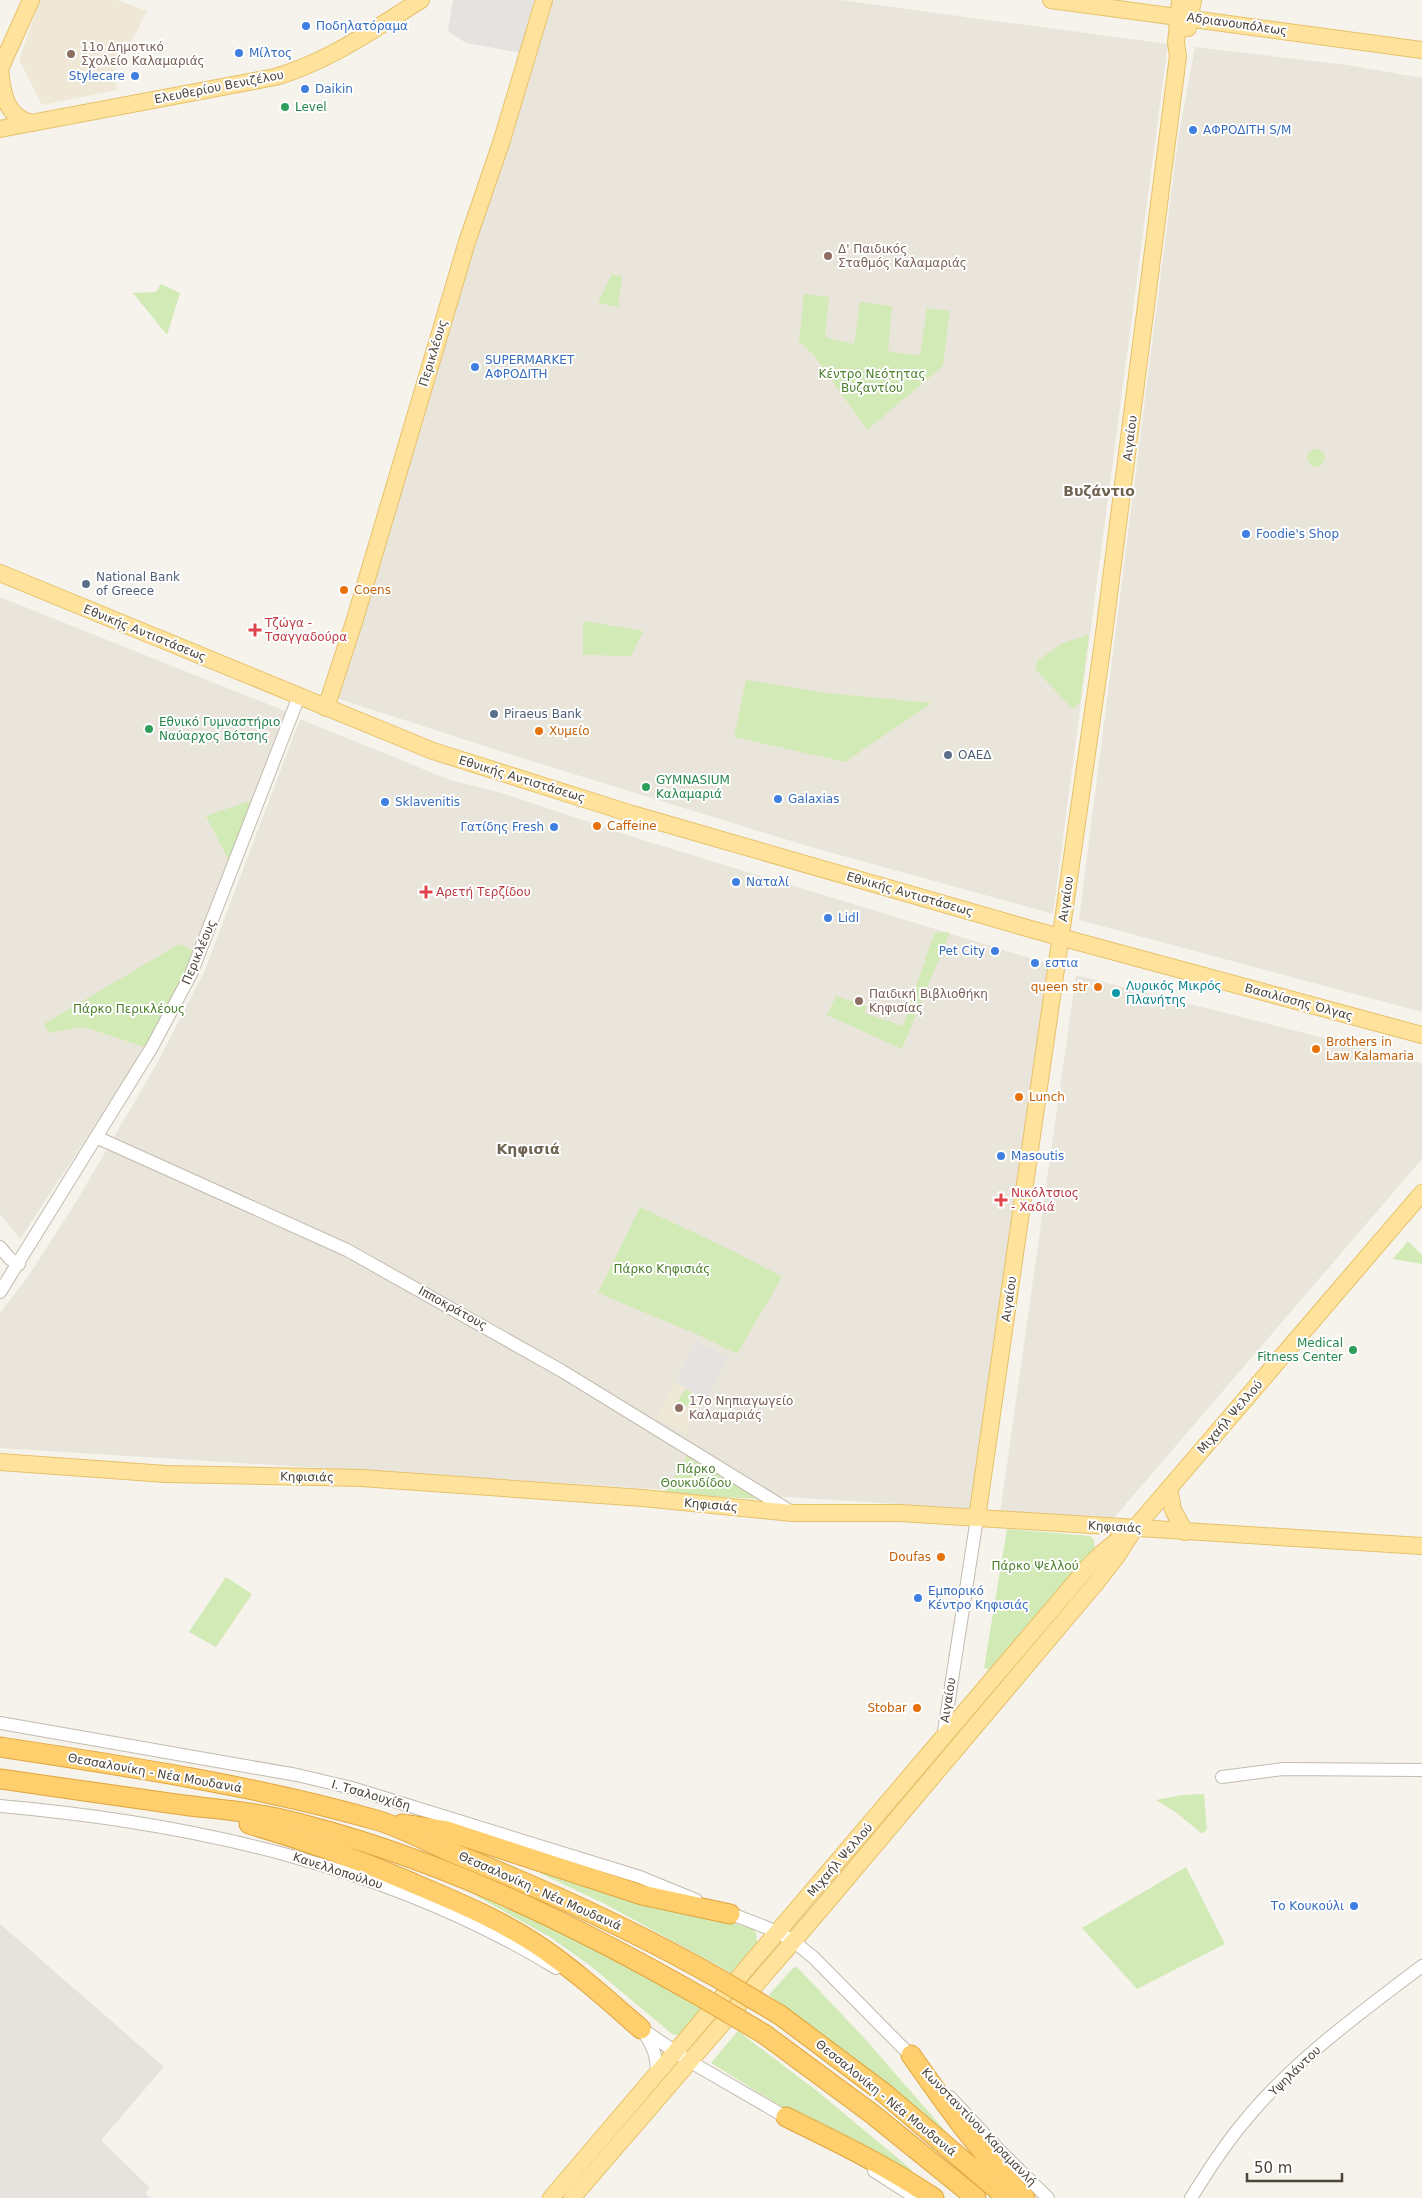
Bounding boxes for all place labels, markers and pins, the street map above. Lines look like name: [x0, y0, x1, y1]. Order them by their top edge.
place label: Ποδηλατόραμα: [316, 19, 408, 33]
marker: Ποδηλατόραμα: [300, 20, 312, 32]
place label: 11ο Δημοτικό Σχολείο Καλαμαριάς: [81, 40, 205, 68]
place label: Μίλτος: [249, 46, 292, 60]
marker: Μίλτος: [233, 47, 245, 59]
marker: 11ο Δημοτικό Σχολείο Καλαμαριάς: [65, 48, 77, 60]
place label: Stylecare: [69, 69, 125, 83]
marker: Stylecare: [129, 70, 141, 82]
place label: Daikin: [315, 82, 353, 96]
marker: Daikin: [299, 83, 311, 95]
place label: Level: [295, 100, 327, 114]
marker: Level: [279, 101, 291, 113]
place label: ΑΦΡΟΔΙΤΗ S/M: [1203, 123, 1291, 137]
marker: ΑΦΡΟΔΙΤΗ S/M: [1187, 124, 1199, 136]
place label: Δ' Παιδικός Σταθμός Καλαμαριάς: [838, 242, 967, 270]
marker: Δ' Παιδικός Σταθμός Καλαμαριάς: [822, 250, 834, 262]
place label: SUPERMARKET ΑΦΡΟΔΙΤΗ: [485, 353, 575, 381]
marker: SUPERMARKET ΑΦΡΟΔΙΤΗ: [469, 361, 481, 373]
place label: Foodie's Shop: [1256, 527, 1339, 541]
marker: Foodie's Shop: [1240, 528, 1252, 540]
place label: National Bank of Greece: [96, 570, 180, 598]
marker: National Bank of Greece: [80, 578, 92, 590]
place label: Coens: [354, 583, 391, 597]
marker: Coens: [338, 584, 350, 596]
place label: Τζώγα - Τσαγγαδούρα: [264, 616, 347, 644]
marker: Τζώγα - Τσαγγαδούρα: [249, 624, 261, 636]
place label: Piraeus Bank: [504, 707, 582, 721]
marker: Piraeus Bank: [488, 708, 500, 720]
place label: Εθνικό Γυμναστήριο Ναύαρχος Βότσης: [159, 715, 280, 743]
marker: Εθνικό Γυμναστήριο Ναύαρχος Βότσης: [143, 723, 155, 735]
place label: Χυμείο: [549, 724, 590, 738]
marker: Χυμείο: [533, 725, 545, 737]
place label: ΟΑΕΔ: [958, 748, 992, 762]
marker: ΟΑΕΔ: [942, 749, 954, 761]
place label: GYMNASIUM Καλαμαριά: [656, 773, 730, 801]
marker: GYMNASIUM Καλαμαριά: [640, 781, 652, 793]
place label: Galaxias: [788, 792, 839, 806]
marker: Galaxias: [772, 793, 784, 805]
place label: Sklavenitis: [395, 795, 460, 809]
marker: Sklavenitis: [379, 796, 391, 808]
place label: Caffeine: [607, 819, 657, 833]
place label: Γατίδης Fresh: [460, 820, 544, 834]
marker: Caffeine: [591, 820, 603, 832]
marker: Γατίδης Fresh: [548, 821, 560, 833]
place label: Ναταλί: [746, 875, 789, 889]
marker: Ναταλί: [730, 876, 742, 888]
place label: Αρετή Τερζίδου: [436, 885, 531, 899]
marker: Αρετή Τερζίδου: [420, 886, 432, 898]
place label: Lidl: [838, 911, 859, 925]
marker: Lidl: [822, 912, 834, 924]
place label: Pet City: [939, 944, 985, 958]
marker: Pet City: [989, 945, 1001, 957]
place label: εστια: [1045, 956, 1078, 970]
marker: εστια: [1029, 957, 1041, 969]
place label: Λυρικός Μικρός Πλανήτης: [1126, 979, 1222, 1007]
place label: queen str: [1031, 980, 1088, 994]
marker: queen str: [1092, 981, 1104, 993]
place label: Παιδική Βιβλιοθήκη Κηφισίας: [869, 987, 988, 1015]
marker: Λυρικός Μικρός Πλανήτης: [1110, 987, 1122, 999]
marker: Παιδική Βιβλιοθήκη Κηφισίας: [853, 995, 865, 1007]
place label: Brothers in Law Kalamaria: [1326, 1035, 1414, 1063]
marker: Brothers in Law Kalamaria: [1310, 1043, 1322, 1055]
place label: Lunch: [1029, 1090, 1065, 1104]
marker: Lunch: [1013, 1091, 1025, 1103]
place label: Masoutis: [1011, 1149, 1064, 1163]
marker: Masoutis: [995, 1150, 1007, 1162]
place label: Νικόλτσιος - Χαδιά: [1011, 1186, 1079, 1214]
marker: Νικόλτσιος - Χαδιά: [995, 1194, 1007, 1206]
place label: Medical Fitness Center: [1257, 1336, 1343, 1364]
marker: Medical Fitness Center: [1347, 1344, 1359, 1356]
place label: 17ο Νηπιαγωγείο Καλαμαριάς: [689, 1394, 793, 1422]
marker: 17ο Νηπιαγωγείο Καλαμαριάς: [673, 1402, 685, 1414]
place label: Doufas: [889, 1550, 931, 1564]
marker: Doufas: [935, 1551, 947, 1563]
place label: Εμπορικό Κέντρο Κηφισιάς: [928, 1584, 1029, 1612]
marker: Εμπορικό Κέντρο Κηφισιάς: [912, 1592, 924, 1604]
place label: Stobar: [867, 1701, 907, 1715]
marker: Stobar: [911, 1702, 923, 1714]
place label: Το Κουκούλι: [1270, 1899, 1344, 1913]
marker: Το Κουκούλι: [1348, 1900, 1360, 1912]

